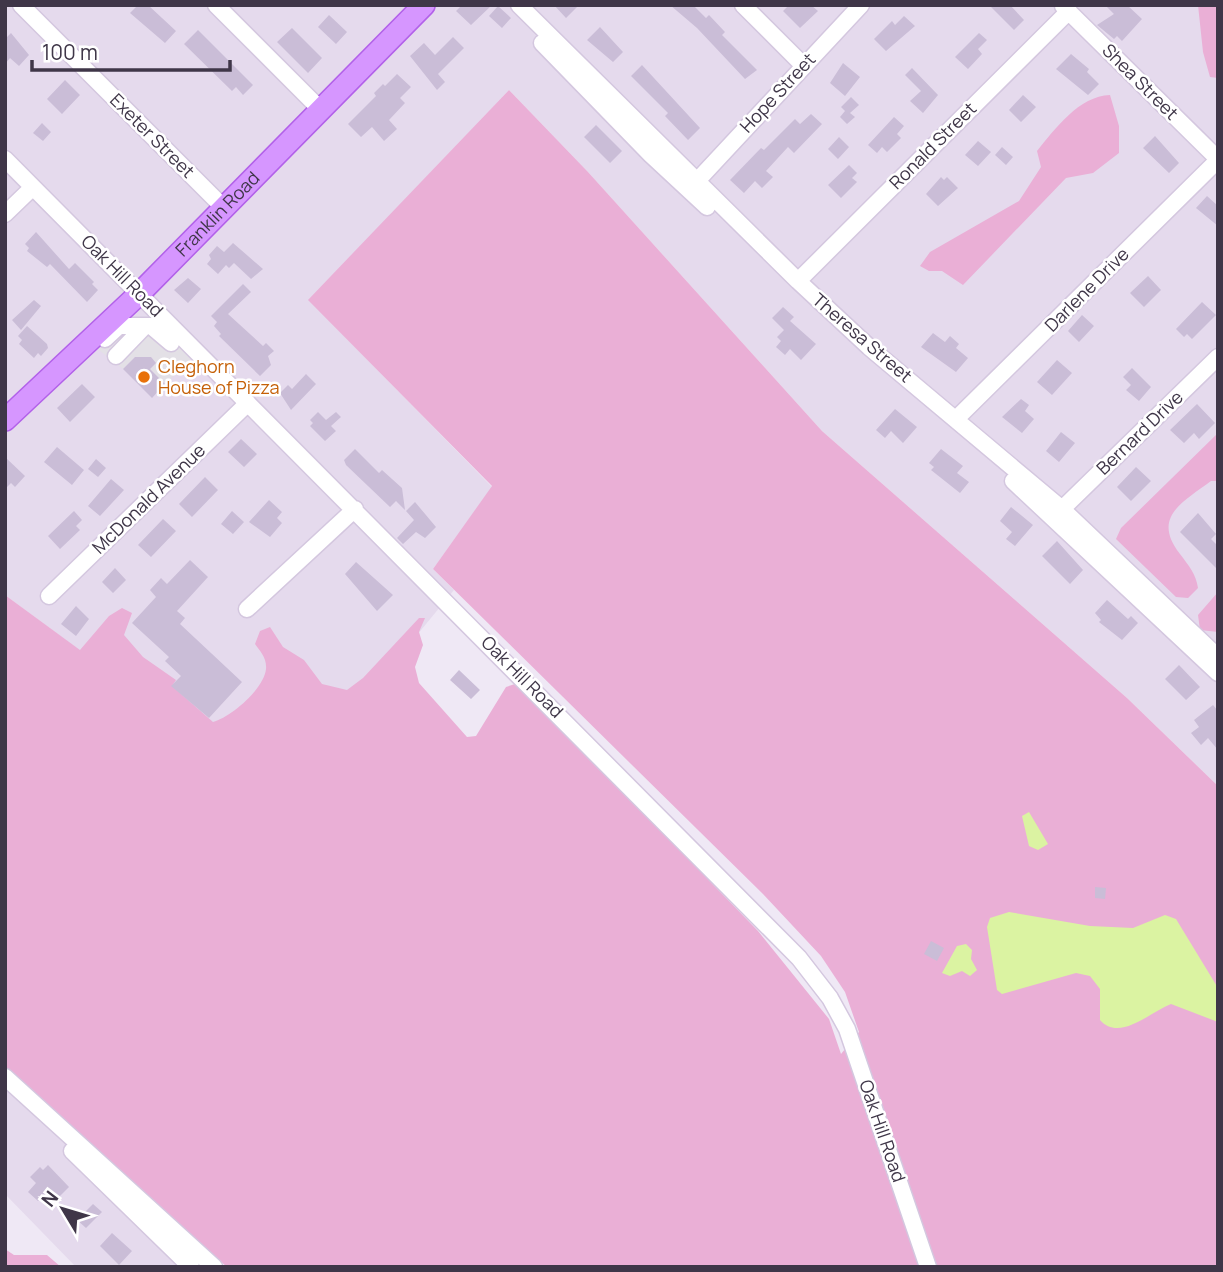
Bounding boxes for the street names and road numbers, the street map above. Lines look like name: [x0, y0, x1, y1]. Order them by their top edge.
street label: Shea Street: [1097, 38, 1184, 125]
street label: Hope Street: [734, 47, 820, 137]
street label: Exeter Street: [105, 88, 200, 183]
street label: Ronald Street: [883, 96, 981, 194]
street label: Franklin Road: [170, 166, 264, 261]
street label: Oak Hill Road: [76, 229, 169, 322]
street label: Darlene Drive: [1039, 242, 1134, 337]
street label: Theresa Street: [808, 287, 918, 387]
street label: Bernard Drive: [1091, 385, 1188, 480]
street label: McDonald Avenue: [87, 438, 210, 559]
street label: Oak Hill Road: [476, 630, 569, 723]
street label: Oak Hill Road: [854, 1076, 912, 1185]

